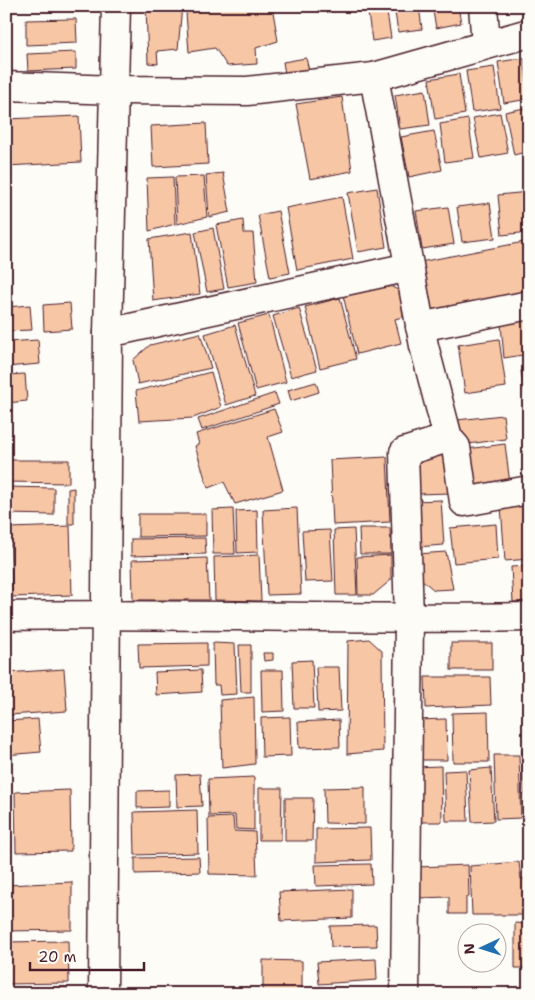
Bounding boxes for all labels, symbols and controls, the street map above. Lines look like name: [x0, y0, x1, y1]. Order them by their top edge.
north arrow: [458, 922, 508, 972]
scale bar: [30, 940, 144, 972]
text: N: [460, 943, 478, 955]
text: 20 m: [38, 947, 77, 967]

